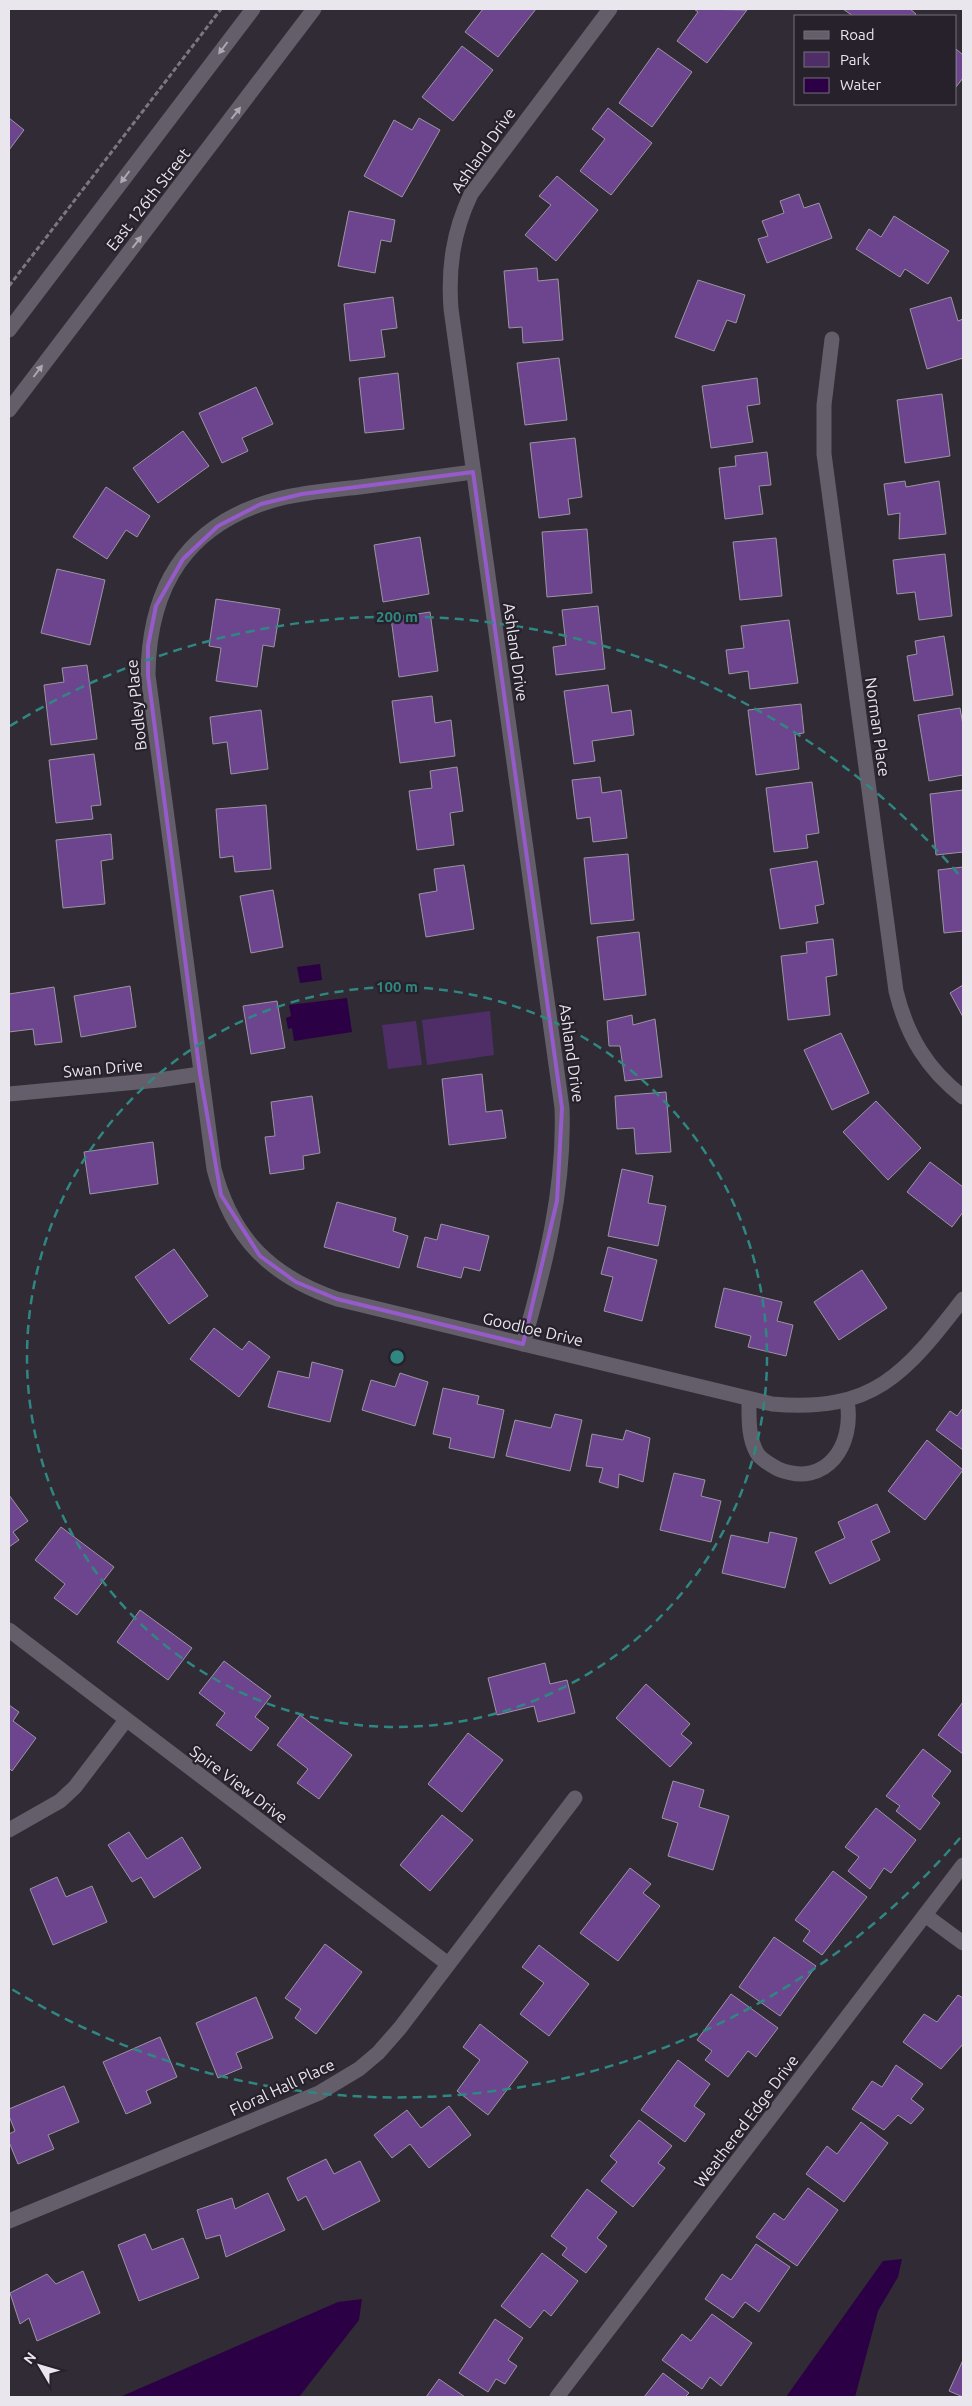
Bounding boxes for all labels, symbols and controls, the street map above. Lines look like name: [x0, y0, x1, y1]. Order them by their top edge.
legend: [794, 15, 957, 105]
text: Road: [840, 26, 875, 43]
one-way arrow: [218, 41, 228, 54]
text: Park: [840, 51, 870, 68]
text: Water: [840, 76, 881, 93]
street label: Ashland Drive: [447, 104, 519, 196]
one-way arrow: [231, 106, 241, 120]
street label: East 126th Street: [102, 144, 194, 254]
one-way arrow: [119, 170, 130, 183]
one-way arrow: [132, 235, 142, 249]
one-way arrow: [33, 365, 44, 378]
street label: Ashland Drive: [500, 602, 532, 702]
text: 200 m: [376, 608, 418, 625]
street label: Bodley Place: [122, 659, 150, 751]
street label: Norman Place: [862, 676, 894, 778]
text: 100 m: [376, 978, 418, 995]
street label: Ashland Drive: [556, 1003, 588, 1103]
street label: Swan Drive: [63, 1056, 143, 1080]
street label: Goodloe Drive: [481, 1309, 585, 1349]
centre of rings: [388, 1348, 406, 1366]
street label: Spire View Drive: [187, 1741, 291, 1827]
street label: Weathered Edge Drive: [690, 2051, 802, 2191]
street label: Floral Hall Place: [227, 2055, 337, 2119]
north arrow: [15, 2341, 65, 2391]
text: N: [20, 2349, 39, 2367]

